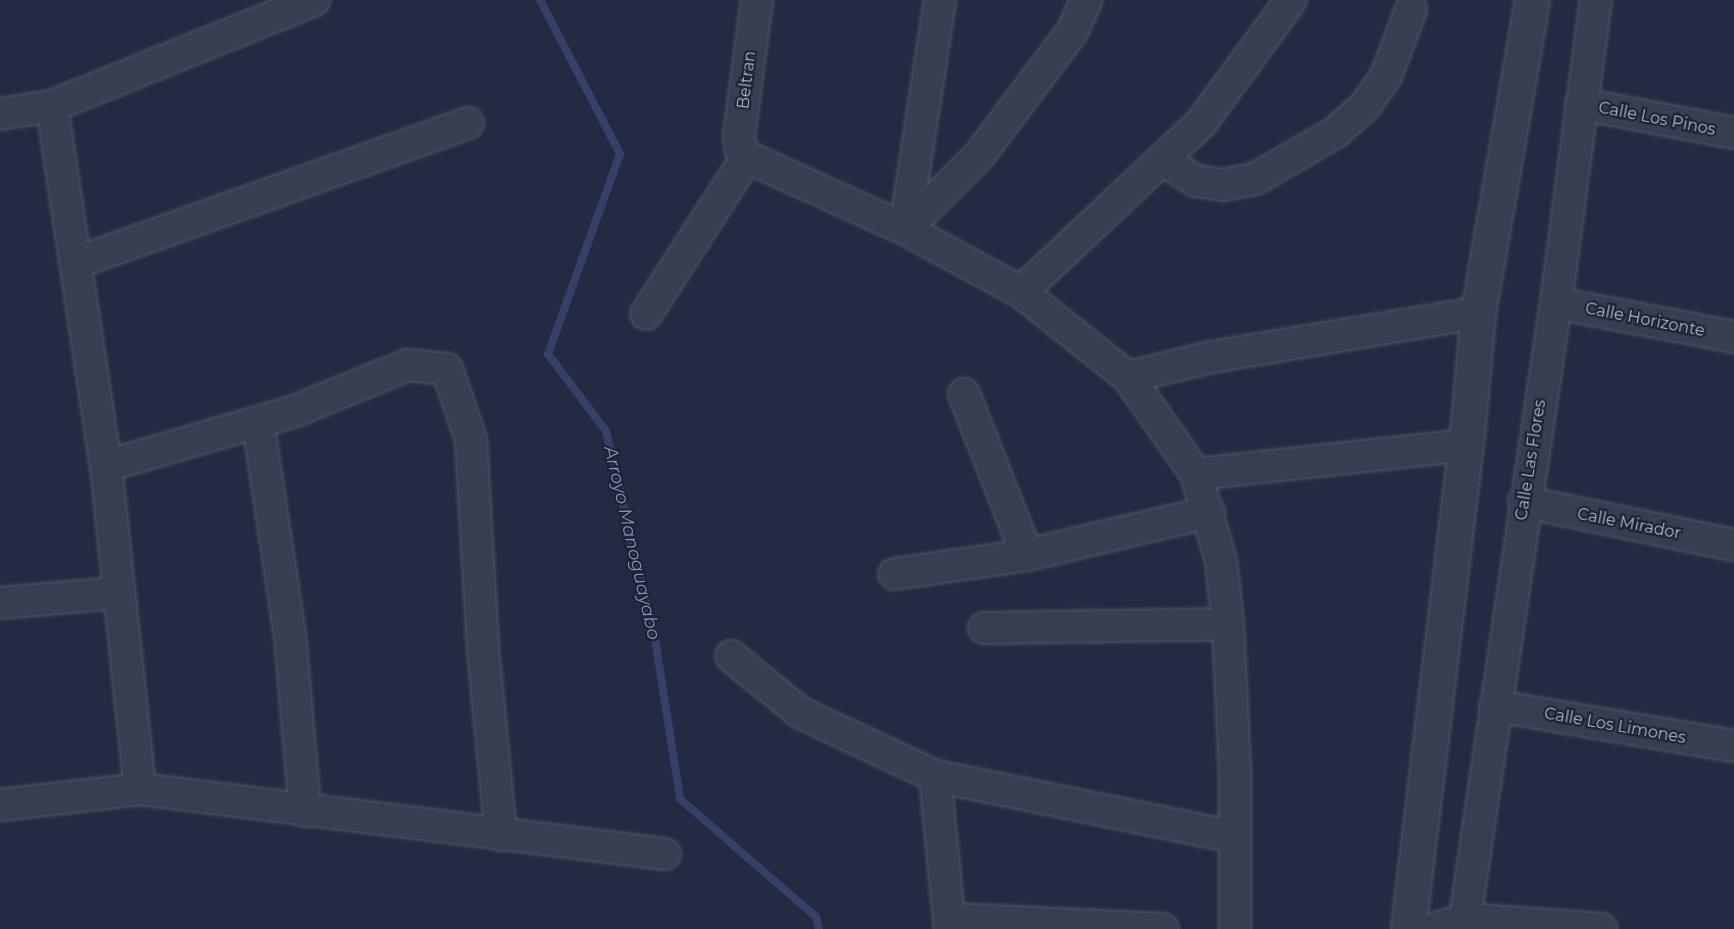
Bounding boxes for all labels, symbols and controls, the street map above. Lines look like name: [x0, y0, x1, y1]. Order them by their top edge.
street label: Beltran: [734, 50, 760, 110]
street label: Calle Los Pinos: [1597, 98, 1717, 140]
street label: Calle Horizonte: [1584, 299, 1706, 341]
street label: Calle Las Flores: [1512, 398, 1550, 522]
water label: Arroyo Manoguayabo: [599, 444, 665, 642]
street label: Calle Mirador: [1576, 505, 1682, 543]
street label: Calle Los Limones: [1543, 704, 1687, 748]

